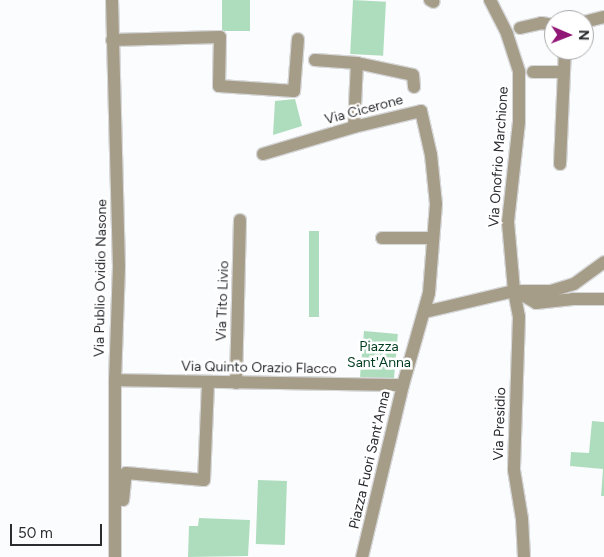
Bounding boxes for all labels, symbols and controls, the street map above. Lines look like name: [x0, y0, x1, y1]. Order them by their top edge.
north arrow: [544, 10, 594, 60]
text: N: [575, 30, 592, 41]
street label: Via Onofrio Marchione: [486, 86, 512, 228]
street label: Via Cicerone: [323, 91, 405, 129]
street label: Via Publio Ovidio Nasone: [91, 199, 111, 357]
street label: Via Tito Livio: [213, 260, 233, 342]
park label: Piazza Sant'Anna: [347, 339, 411, 372]
street label: Via Quinto Orazio Flacco: [181, 358, 337, 378]
street label: Via Presidio: [490, 387, 510, 461]
street label: Piazza Fuori Sant'Anna: [346, 389, 394, 531]
scale bar: [12, 514, 105, 546]
text: 50 m: [18, 524, 53, 542]

